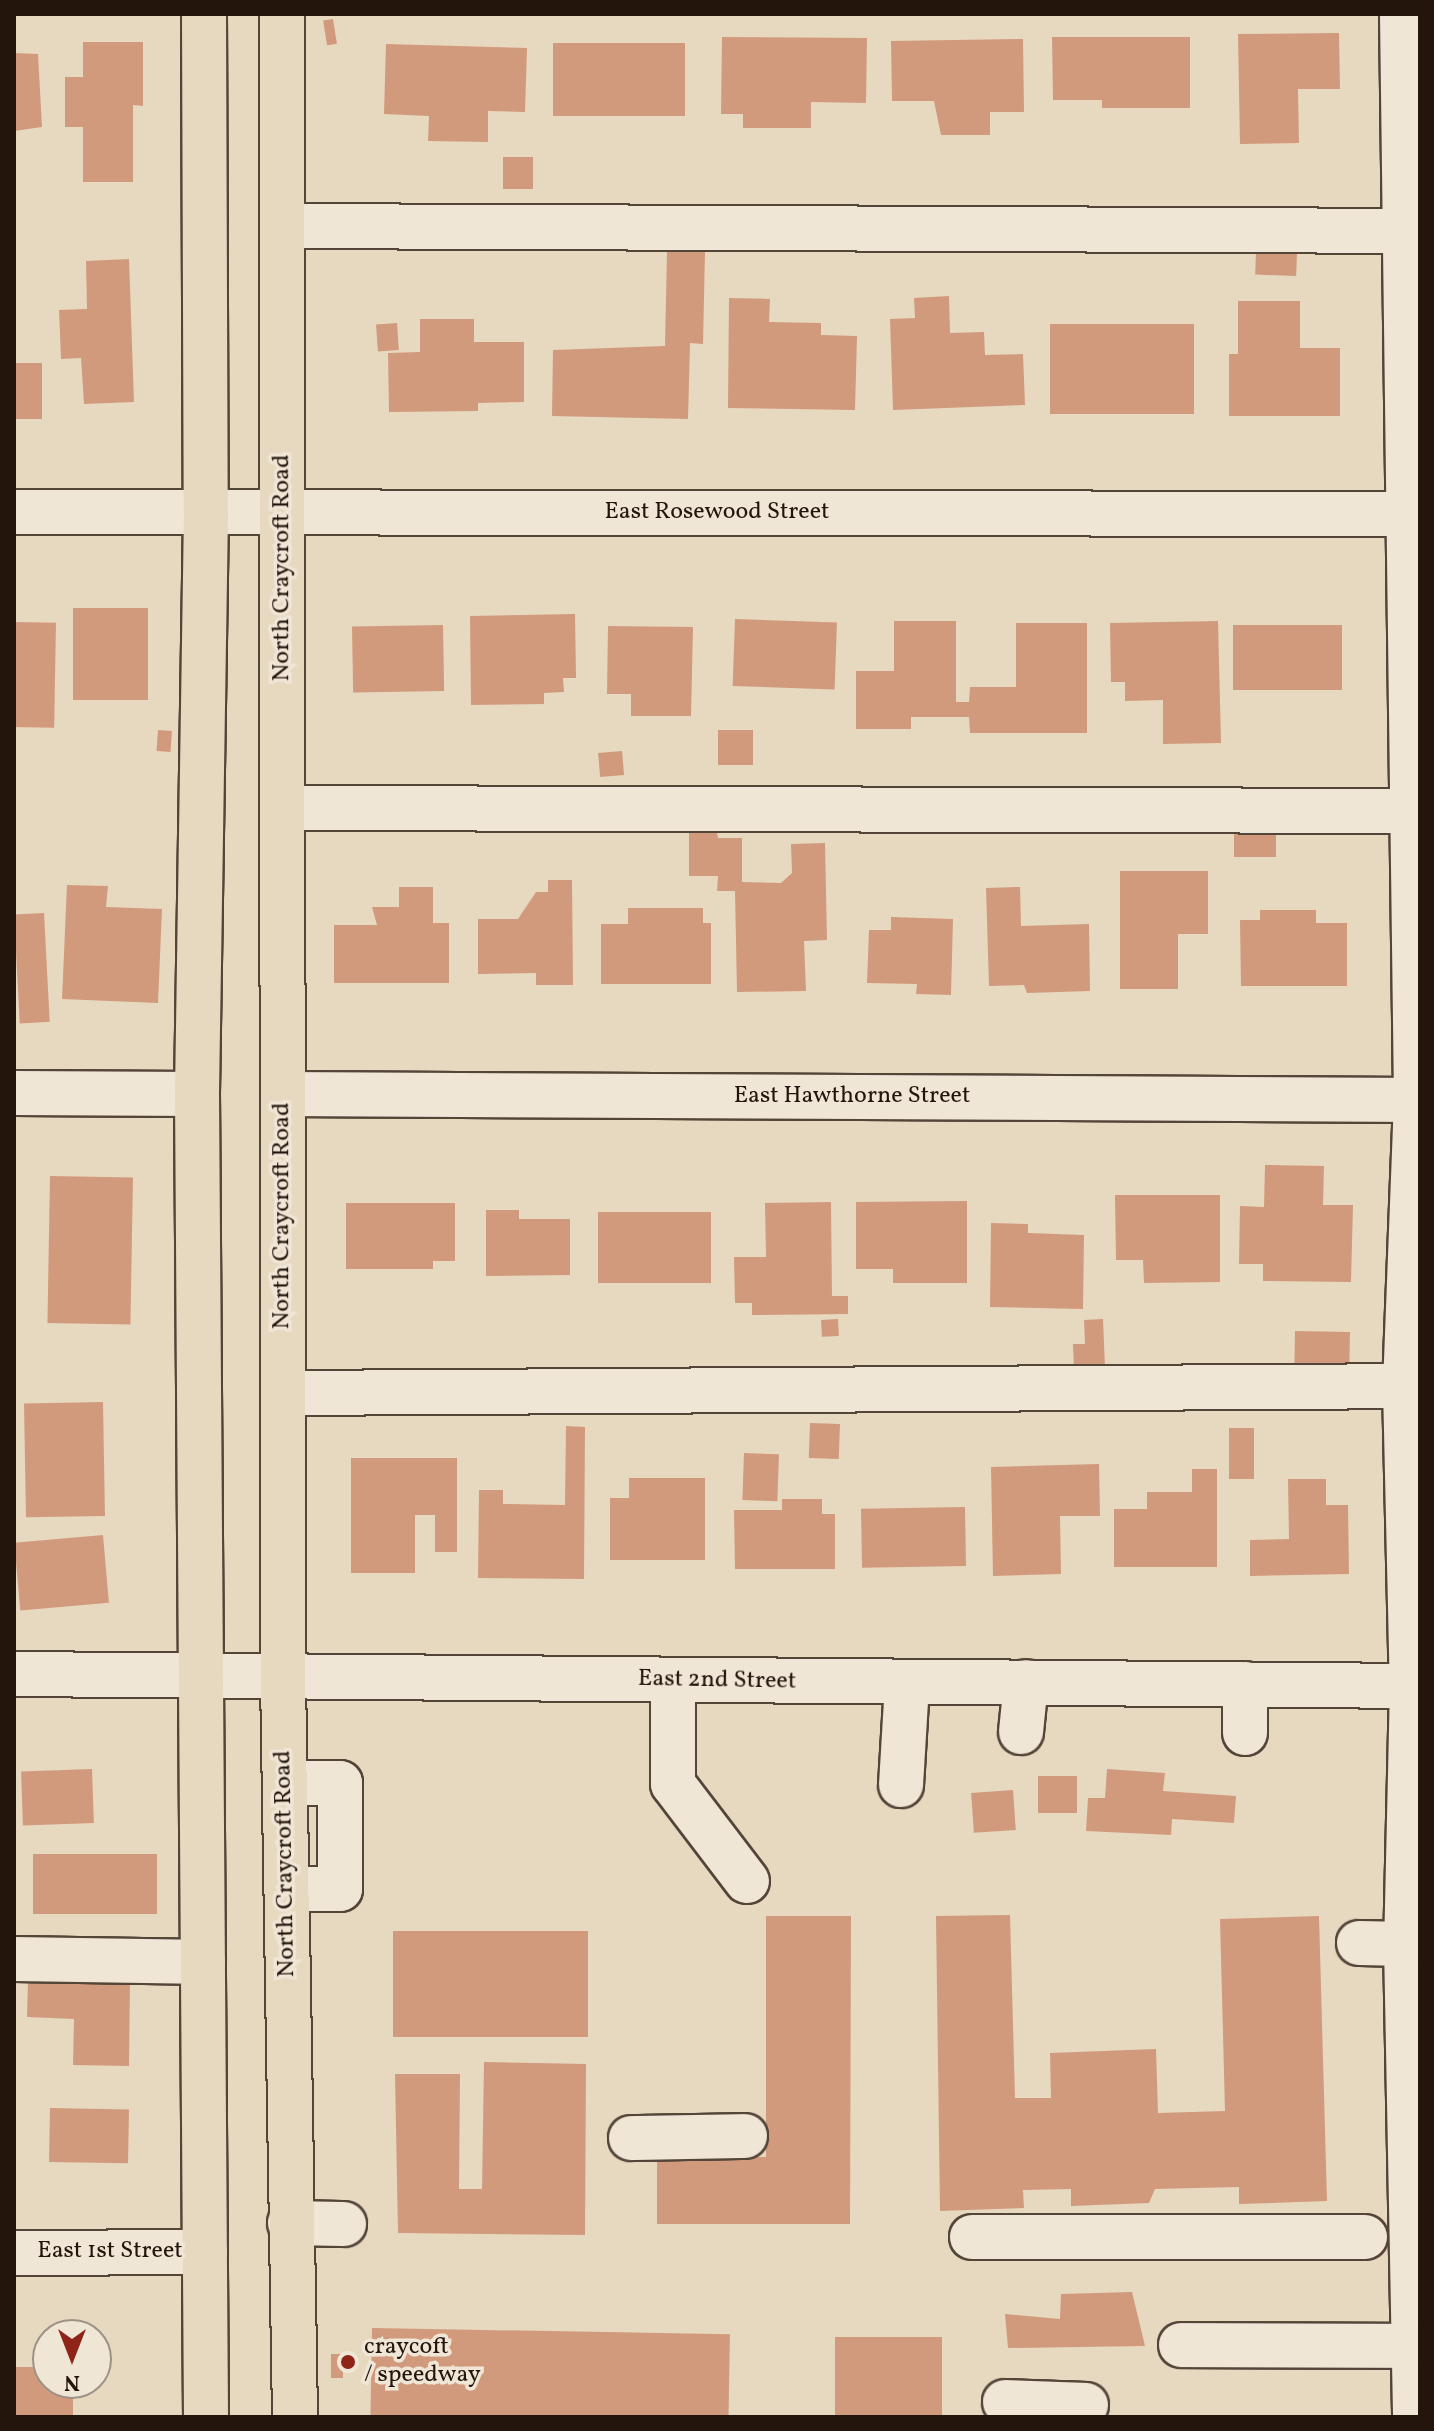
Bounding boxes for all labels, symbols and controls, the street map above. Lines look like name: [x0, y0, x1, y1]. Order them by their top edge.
street label: North Craycroft Road: [269, 455, 297, 681]
street label: East Rosewood Street: [604, 499, 830, 527]
street label: East Hawthorne Street: [734, 1083, 970, 1111]
street label: North Craycroft Road: [269, 1103, 297, 1329]
street label: East 2nd Street: [638, 1665, 796, 1697]
street label: North Craycroft Road: [270, 1750, 302, 1978]
street label: East 1st Street: [37, 2238, 183, 2266]
north arrow: [32, 2319, 112, 2399]
place label: craycoft / speedway: [364, 2334, 481, 2390]
marker: craycoft / speedway: [339, 2353, 357, 2371]
text: N: [64, 2366, 80, 2397]

